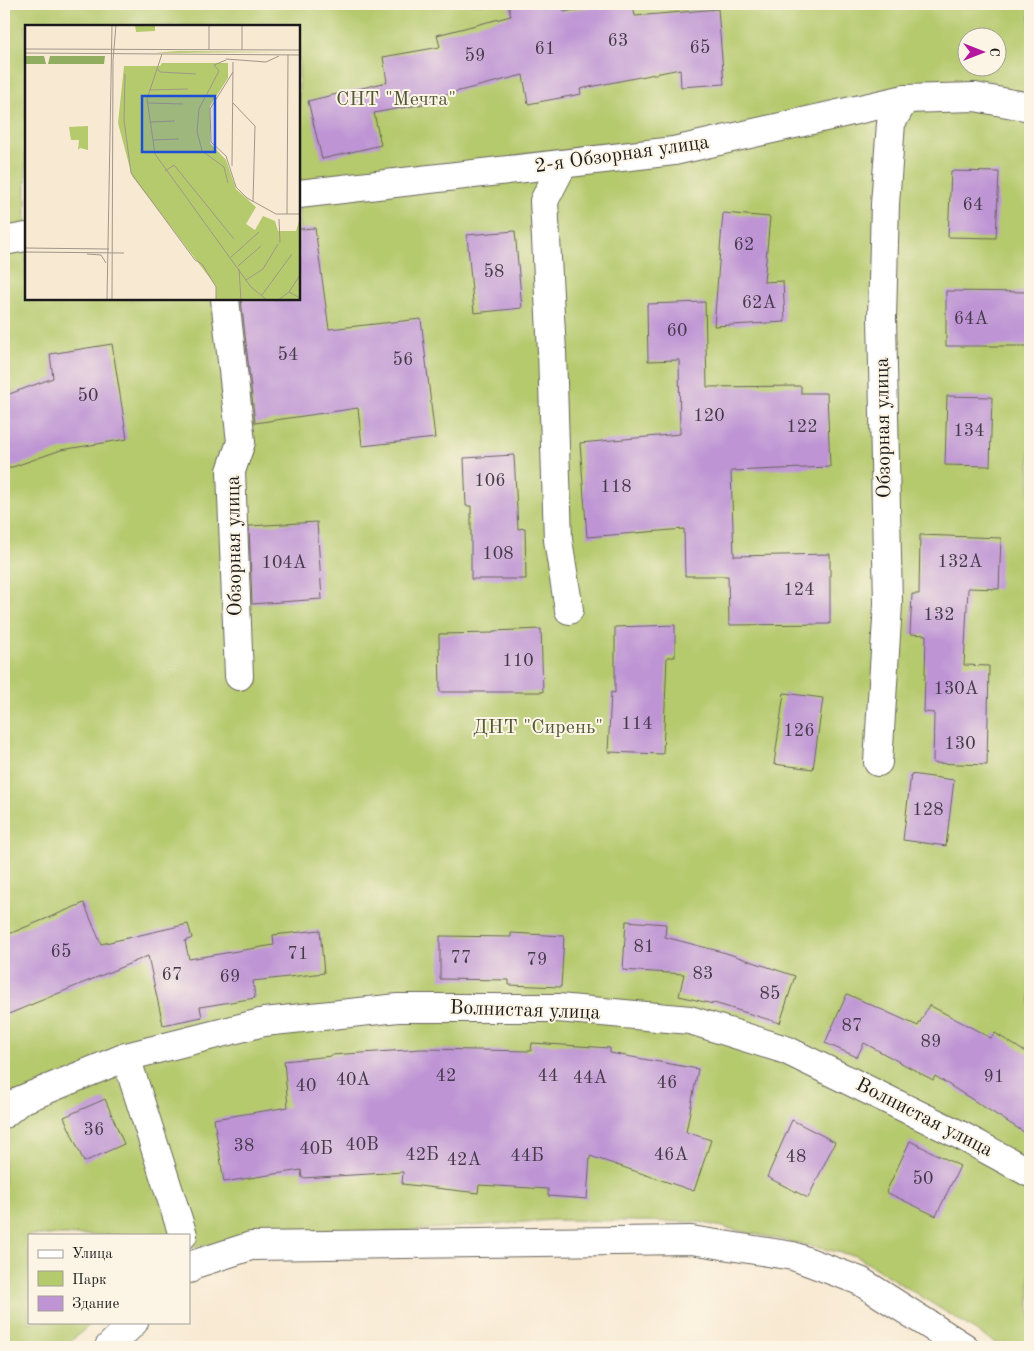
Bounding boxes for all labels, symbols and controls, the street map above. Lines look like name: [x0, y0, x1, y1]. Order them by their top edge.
inset map: [25, 25, 300, 300]
north arrow: [956, 28, 1006, 78]
house number: 63: [608, 32, 628, 50]
house number: 65: [690, 39, 710, 57]
house number: 61: [535, 40, 555, 58]
house number: 59: [465, 47, 485, 65]
text: С: [987, 47, 1001, 57]
park label: СНТ "Мечта": [336, 90, 456, 110]
street label: 2-я Обзорная улица: [534, 133, 711, 177]
house number: 64: [963, 196, 983, 214]
house number: 62: [734, 236, 754, 254]
house number: 58: [484, 263, 504, 281]
house number: 62А: [742, 294, 777, 312]
house number: 64А: [954, 310, 989, 328]
house number: 60: [667, 322, 687, 340]
house number: 54: [278, 346, 298, 364]
house number: 56: [393, 351, 413, 369]
street label: Обзорная улица: [873, 357, 895, 499]
house number: 50: [78, 387, 98, 405]
house number: 120: [693, 407, 725, 425]
house number: 122: [786, 418, 818, 436]
house number: 134: [953, 422, 985, 440]
house number: 106: [474, 472, 506, 490]
street label: Обзорная улица: [224, 475, 246, 617]
house number: 118: [600, 478, 632, 496]
house number: 108: [482, 545, 514, 563]
house number: 132А: [937, 553, 983, 571]
house number: 104А: [261, 554, 307, 572]
house number: 124: [783, 581, 815, 599]
house number: 132: [923, 606, 955, 624]
house number: 110: [502, 652, 534, 670]
house number: 130А: [933, 680, 979, 698]
house number: 114: [621, 715, 653, 733]
park label: ДНТ "Сирень": [473, 718, 603, 738]
house number: 126: [783, 722, 815, 740]
house number: 130: [944, 735, 976, 753]
house number: 128: [912, 801, 944, 819]
house number: 81: [634, 938, 654, 956]
house number: 65: [51, 943, 71, 961]
house number: 71: [288, 945, 308, 963]
house number: 77: [451, 949, 471, 967]
house number: 79: [527, 951, 547, 969]
house number: 83: [693, 965, 713, 983]
house number: 67: [162, 966, 182, 984]
house number: 69: [220, 968, 240, 986]
house number: 85: [760, 985, 780, 1003]
street label: Волнистая улица: [449, 998, 601, 1024]
house number: 87: [842, 1017, 862, 1035]
house number: 89: [921, 1033, 941, 1051]
house number: 42: [436, 1067, 456, 1085]
house number: 44: [538, 1067, 558, 1085]
house number: 91: [984, 1068, 1004, 1086]
house number: 44А: [573, 1069, 608, 1087]
house number: 40А: [336, 1071, 371, 1089]
house number: 46: [657, 1074, 677, 1092]
street label: Волнистая улица: [852, 1075, 996, 1161]
house number: 40: [296, 1077, 316, 1095]
house number: 36: [84, 1121, 104, 1139]
house number: 40В: [345, 1136, 379, 1154]
house number: 38: [234, 1137, 254, 1155]
house number: 40Б: [299, 1140, 333, 1158]
house number: 42Б: [405, 1146, 439, 1164]
house number: 46А: [654, 1146, 689, 1164]
house number: 44Б: [510, 1147, 544, 1165]
house number: 48: [786, 1148, 806, 1166]
house number: 42А: [447, 1151, 482, 1169]
house number: 50: [913, 1170, 933, 1188]
legend: [28, 1234, 190, 1324]
text: Улица: [72, 1247, 113, 1262]
text: Парк: [72, 1273, 107, 1288]
text: Здание: [72, 1297, 119, 1312]

